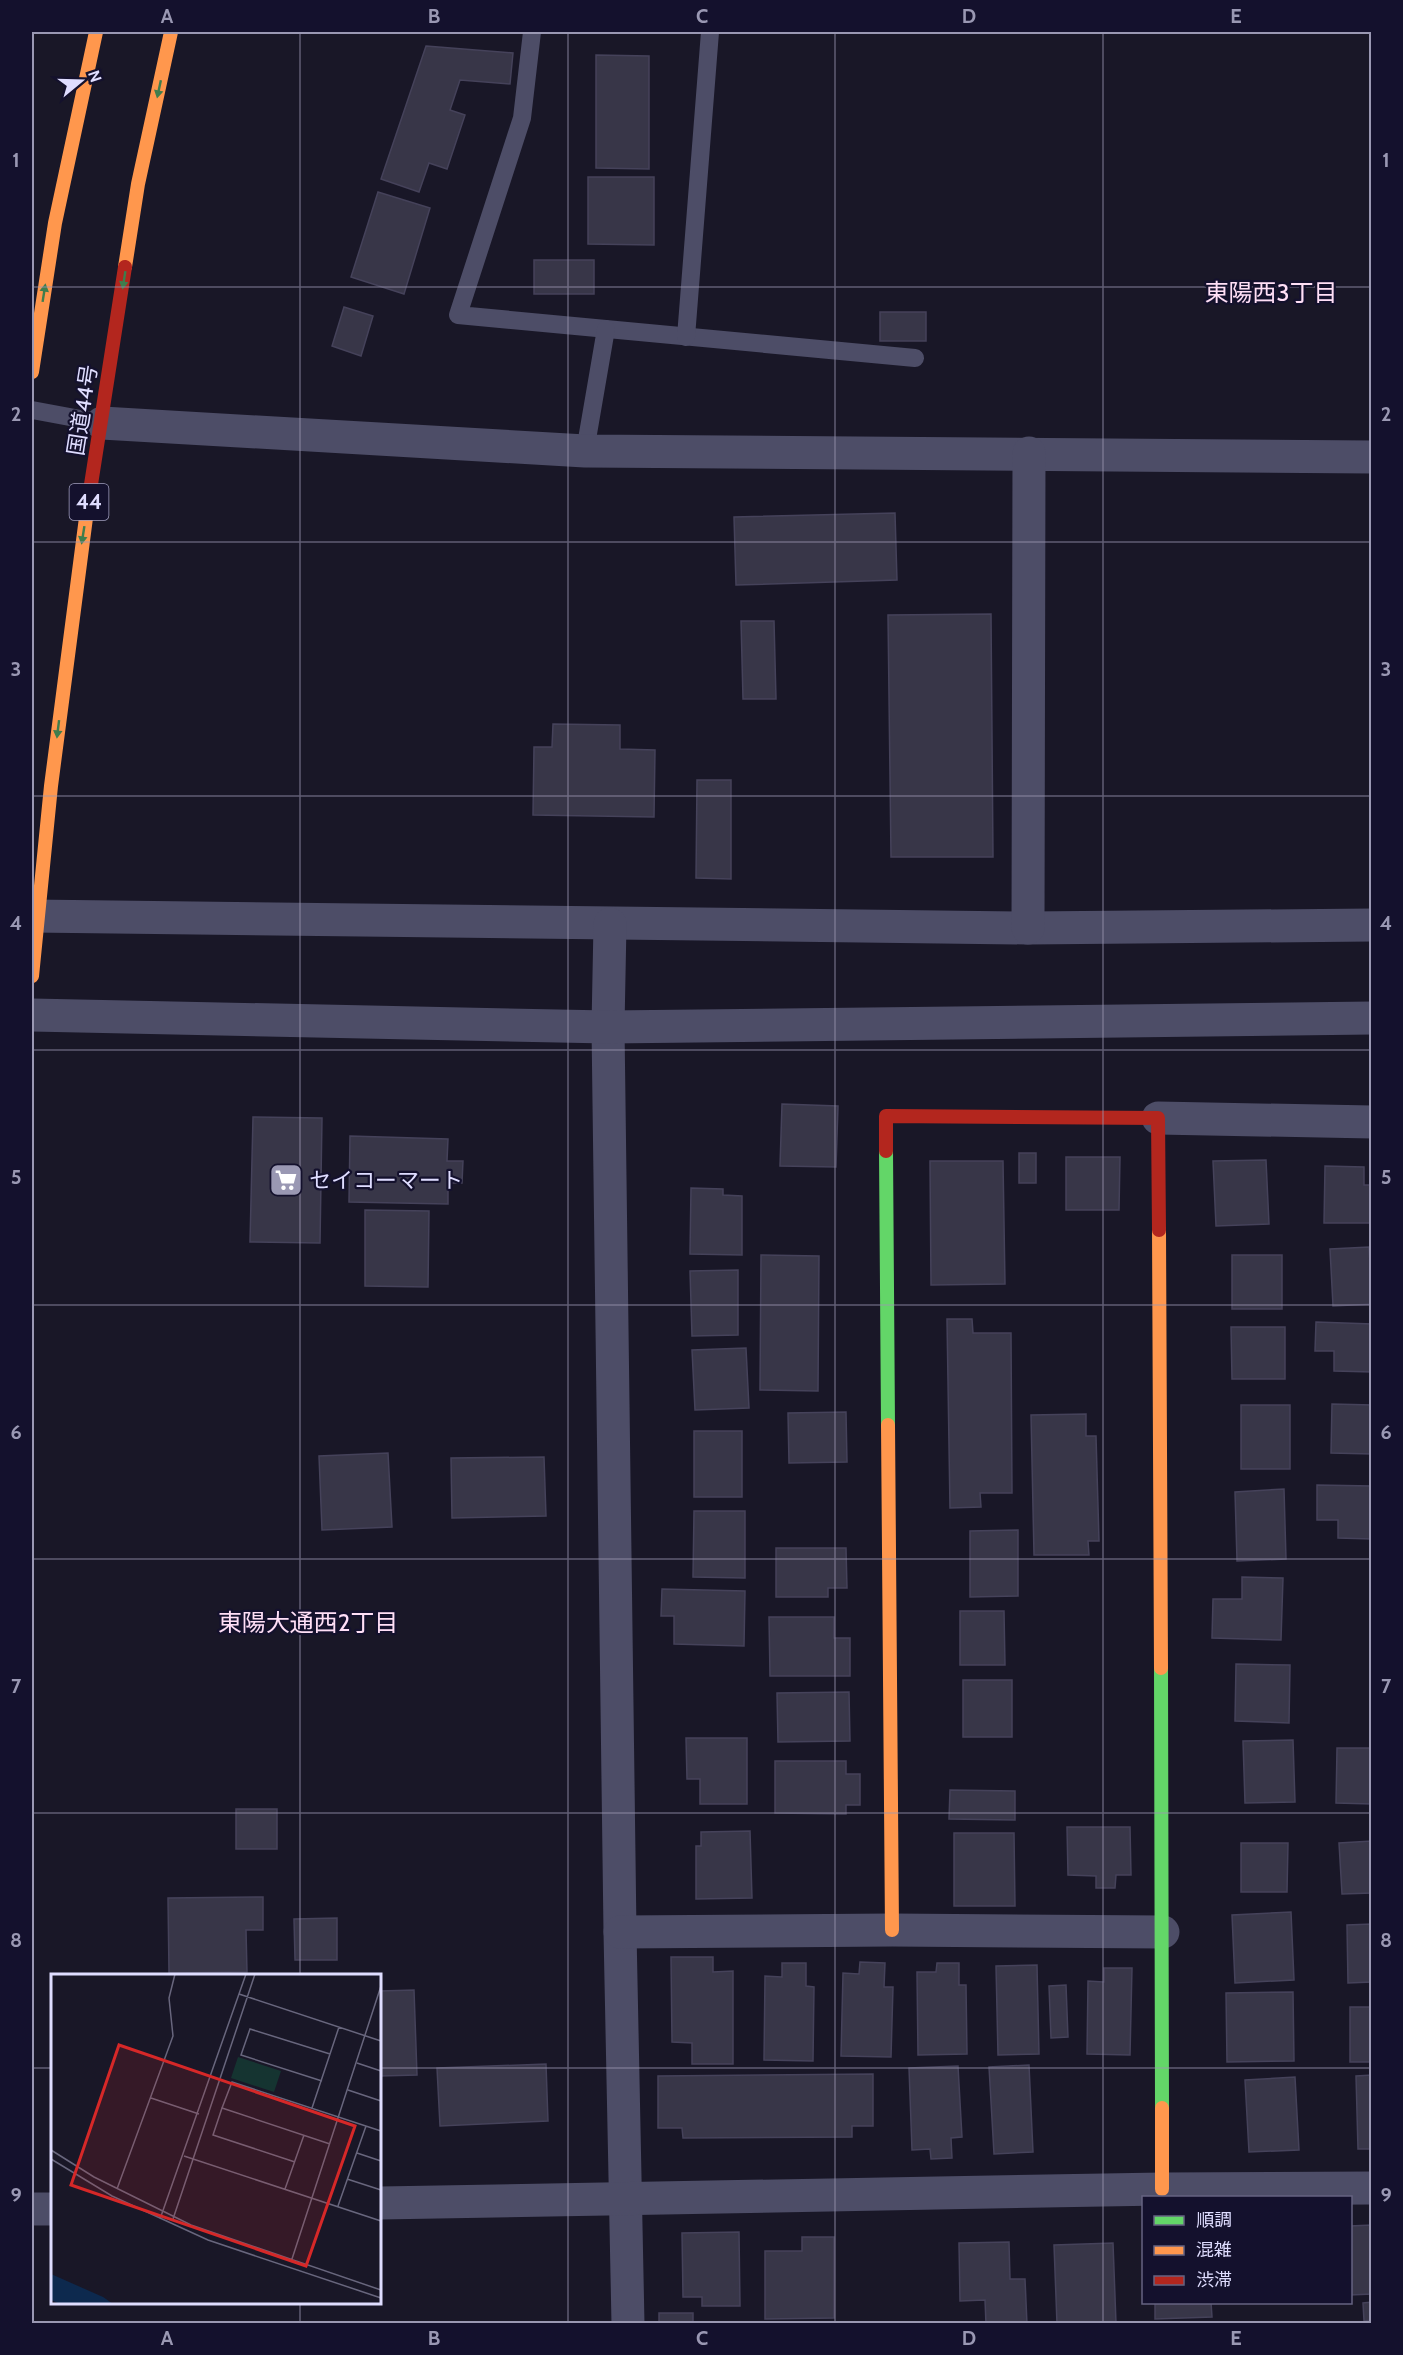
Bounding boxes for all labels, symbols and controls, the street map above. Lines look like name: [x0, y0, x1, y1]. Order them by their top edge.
text: A: [161, 4, 174, 28]
text: B: [428, 4, 440, 28]
text: C: [696, 4, 708, 28]
text: D: [962, 4, 976, 28]
text: E: [1230, 4, 1242, 28]
north arrow: [51, 51, 111, 111]
text: N: [84, 68, 106, 85]
one-way arrow: [154, 79, 163, 98]
text: 1: [12, 148, 20, 172]
text: 1: [1382, 148, 1390, 172]
one-way arrow: [119, 271, 128, 290]
district label: 東陽西3丁目: [1205, 278, 1337, 307]
one-way arrow: [39, 283, 48, 302]
street label: 国道44号: [62, 363, 103, 457]
text: 2: [11, 402, 21, 426]
text: 2: [1381, 402, 1391, 426]
road number: 44: [70, 484, 109, 520]
one-way arrow: [79, 526, 88, 545]
text: 3: [11, 657, 21, 681]
text: 3: [1381, 657, 1391, 681]
one-way arrow: [53, 719, 63, 738]
text: 4: [10, 911, 22, 935]
text: 4: [1380, 911, 1392, 935]
supermarket icon: セイコーマート: [268, 1162, 304, 1198]
text: 5: [11, 1165, 21, 1189]
text: 5: [1381, 1165, 1391, 1189]
place label: セイコーマート: [309, 1167, 463, 1194]
text: 6: [10, 1420, 22, 1444]
text: 6: [1380, 1420, 1392, 1444]
district label: 東陽大通西2丁目: [218, 1608, 398, 1637]
text: 7: [11, 1674, 22, 1698]
text: 7: [1381, 1674, 1392, 1698]
text: 8: [10, 1928, 22, 1952]
text: 8: [1380, 1928, 1392, 1952]
inset map: [51, 1974, 381, 2304]
text: 9: [10, 2183, 22, 2207]
text: 9: [1380, 2183, 1392, 2207]
legend: [1142, 2196, 1352, 2304]
text: 順調: [1196, 2209, 1232, 2231]
text: 混雑: [1196, 2239, 1232, 2261]
text: 渋滞: [1196, 2269, 1232, 2291]
text: A: [161, 2326, 174, 2350]
text: B: [428, 2326, 440, 2350]
text: C: [696, 2326, 708, 2350]
text: D: [962, 2326, 976, 2350]
text: E: [1230, 2326, 1242, 2350]

